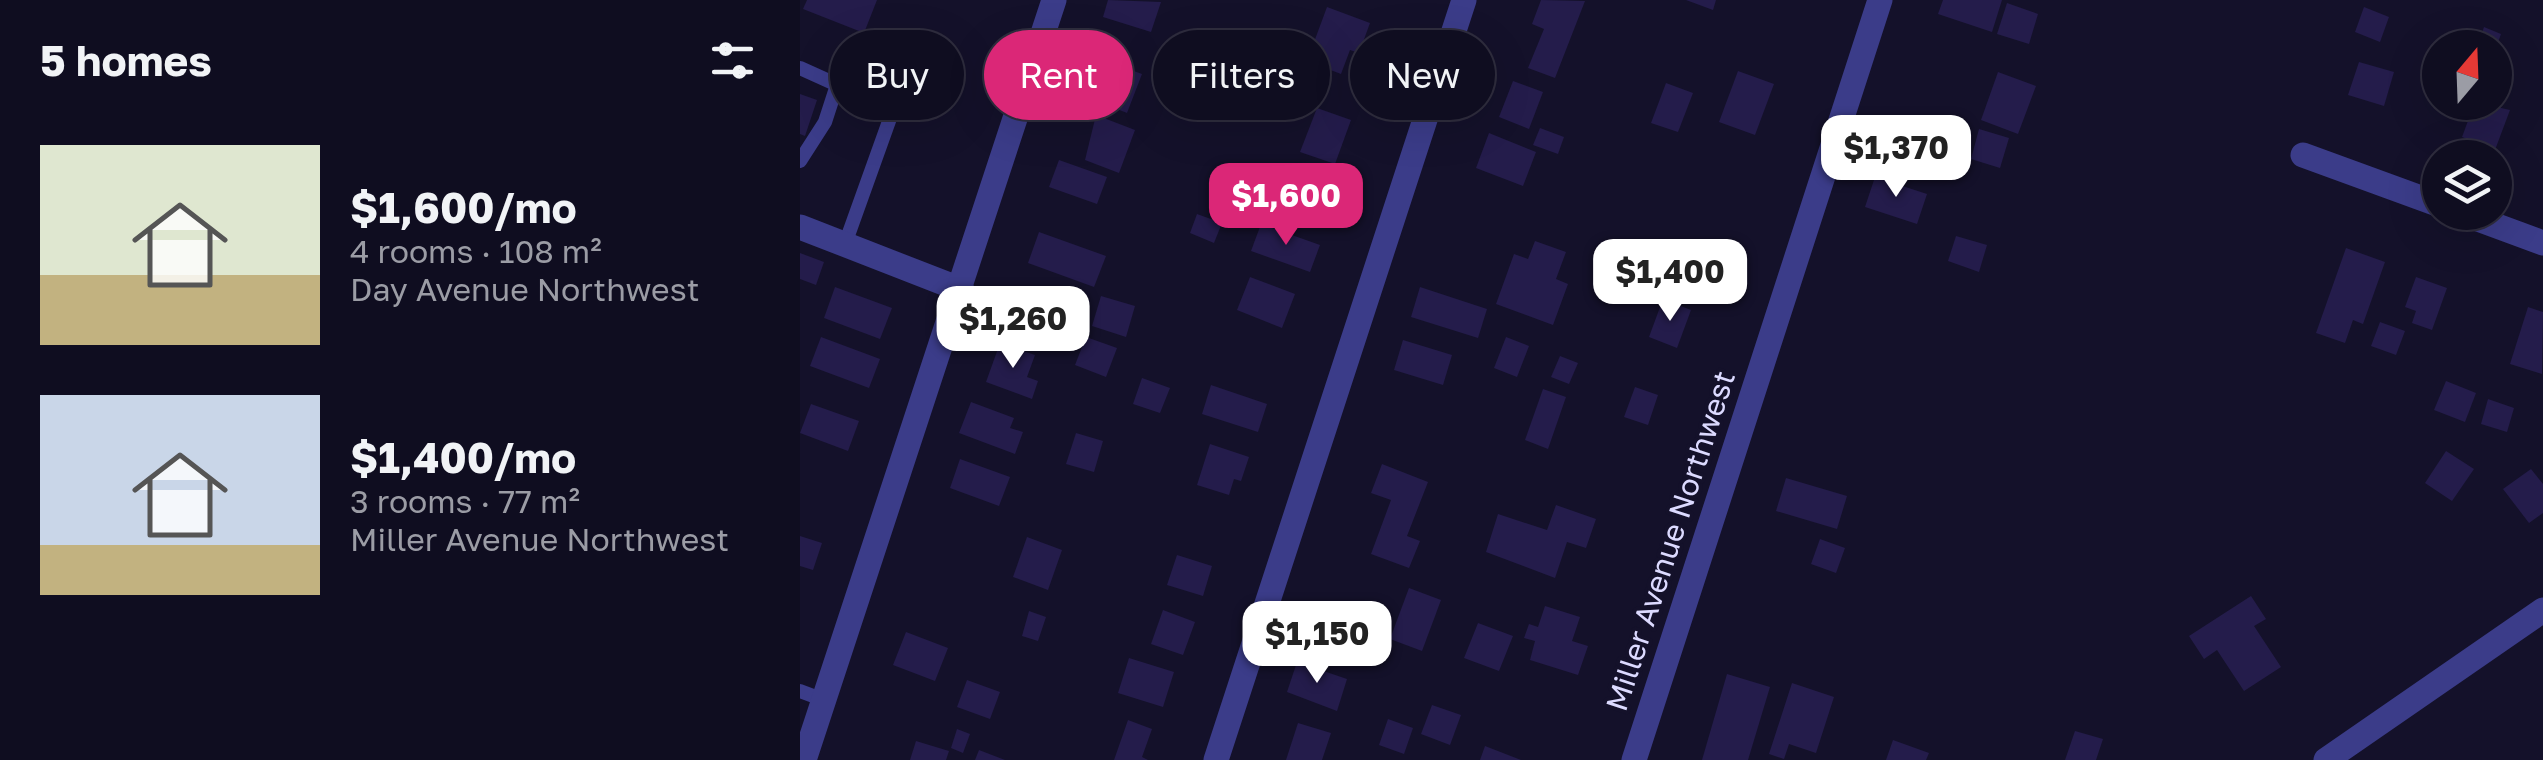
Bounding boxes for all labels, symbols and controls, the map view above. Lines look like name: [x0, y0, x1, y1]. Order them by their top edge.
chip: Buy: [830, 30, 964, 120]
chip: Rent: [984, 30, 1133, 120]
chip: Filters: [1153, 30, 1330, 120]
chip: New: [1350, 30, 1495, 120]
north arrow: [2422, 30, 2512, 120]
map controls: [2422, 30, 2512, 230]
icon: filters: [705, 33, 760, 88]
text: 5 homes: [40, 35, 212, 85]
pin: $1,370: [1815, 115, 1977, 200]
text: $1,370: [1843, 128, 1949, 166]
button: layers: [2422, 140, 2512, 230]
pin: $1,600: [1205, 163, 1367, 248]
text: $1,600: [1231, 176, 1341, 214]
text: $1,600/mo: [350, 182, 577, 232]
icon: home: [120, 185, 240, 305]
text: 4 rooms · 108 m²: [350, 232, 602, 270]
pin: $1,400: [1589, 239, 1751, 324]
text: $1,400: [1615, 252, 1725, 290]
text: Day Avenue Northwest: [350, 270, 699, 308]
pin: $1,260: [932, 286, 1094, 371]
text: $1,260: [959, 299, 1067, 337]
street label: Miller Avenue Northwest: [1598, 366, 1742, 715]
text: $1,400/mo: [350, 432, 576, 482]
icon: home: [120, 435, 240, 555]
text: 3 rooms · 77 m²: [350, 482, 580, 520]
text: Miller Avenue Northwest: [350, 520, 729, 558]
pin: $1,150: [1236, 601, 1398, 686]
text: $1,150: [1265, 614, 1369, 652]

